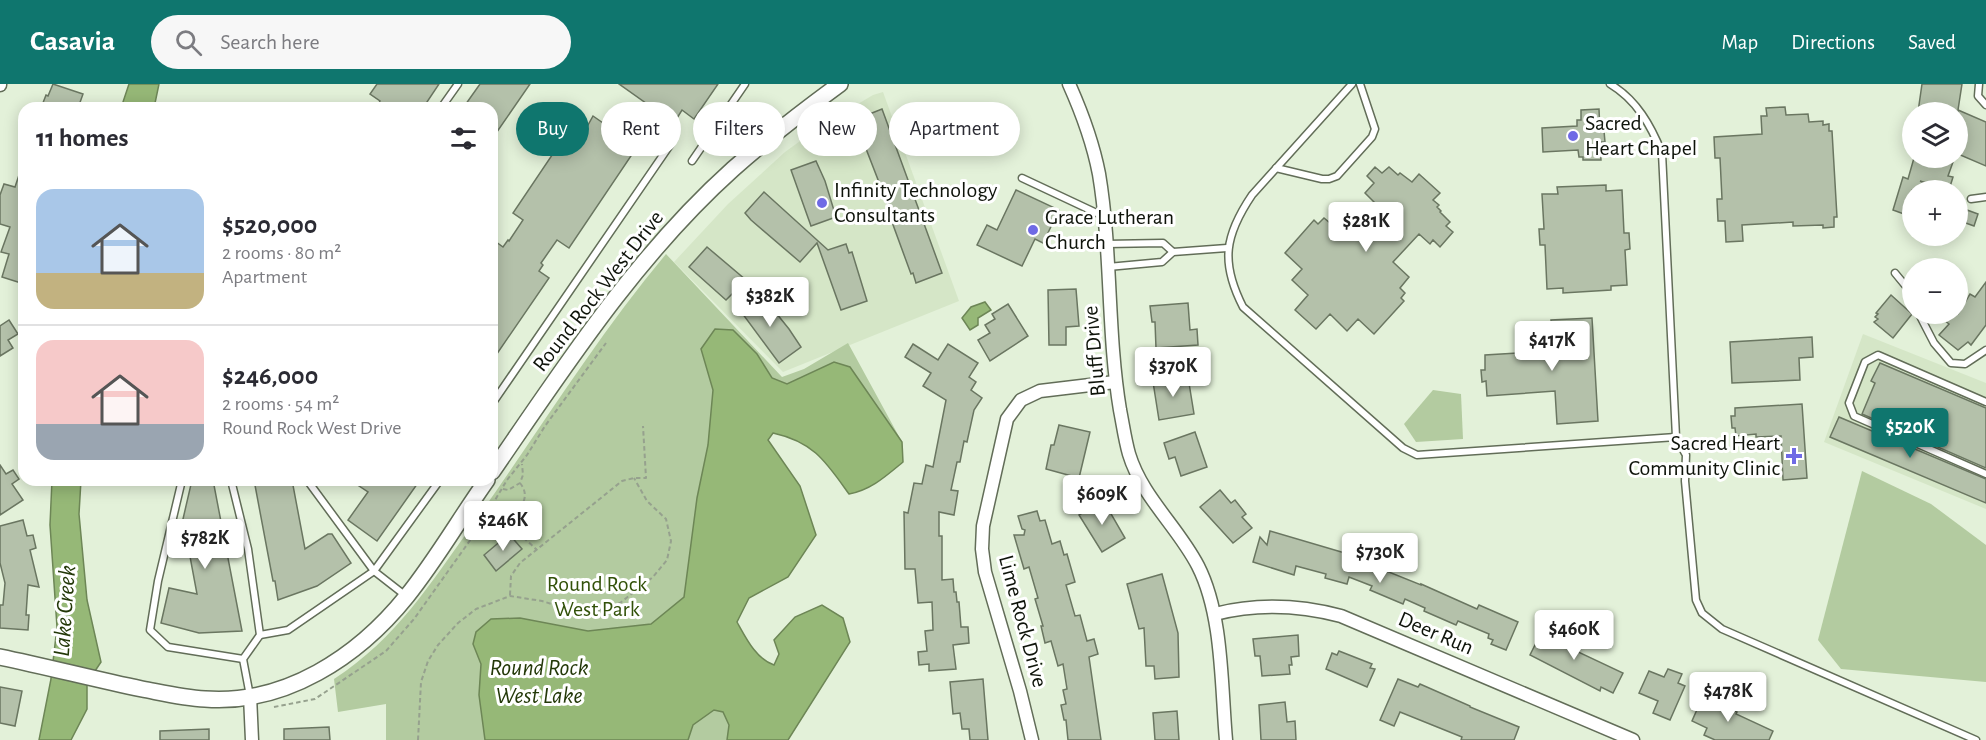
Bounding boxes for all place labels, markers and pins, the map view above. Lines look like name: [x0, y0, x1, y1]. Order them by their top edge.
place label: Sacred Heart Chapel: [1585, 112, 1697, 159]
marker: Sacred Heart Chapel: [1566, 129, 1580, 143]
place label: Infinity Technology Consultants: [834, 179, 998, 226]
marker: Infinity Technology Consultants: [815, 196, 829, 210]
pin: $281K: [1324, 202, 1408, 253]
place label: Grace Lutheran Church: [1045, 206, 1174, 253]
marker: Grace Lutheran Church: [1026, 223, 1040, 237]
pin: $382K: [728, 277, 812, 328]
pin: $417K: [1510, 321, 1594, 372]
pin: $370K: [1131, 347, 1215, 398]
pin: $520K: [1868, 408, 1952, 459]
place label: Sacred Heart Community Clinic: [1628, 432, 1781, 479]
marker: Sacred Heart Community Clinic: [1785, 447, 1803, 465]
pin: $609K: [1060, 475, 1144, 526]
pin: $246K: [461, 501, 545, 552]
pin: $782K: [163, 519, 247, 570]
pin: $730K: [1338, 533, 1422, 584]
pin: $460K: [1532, 610, 1616, 661]
pin: $478K: [1686, 672, 1770, 723]

